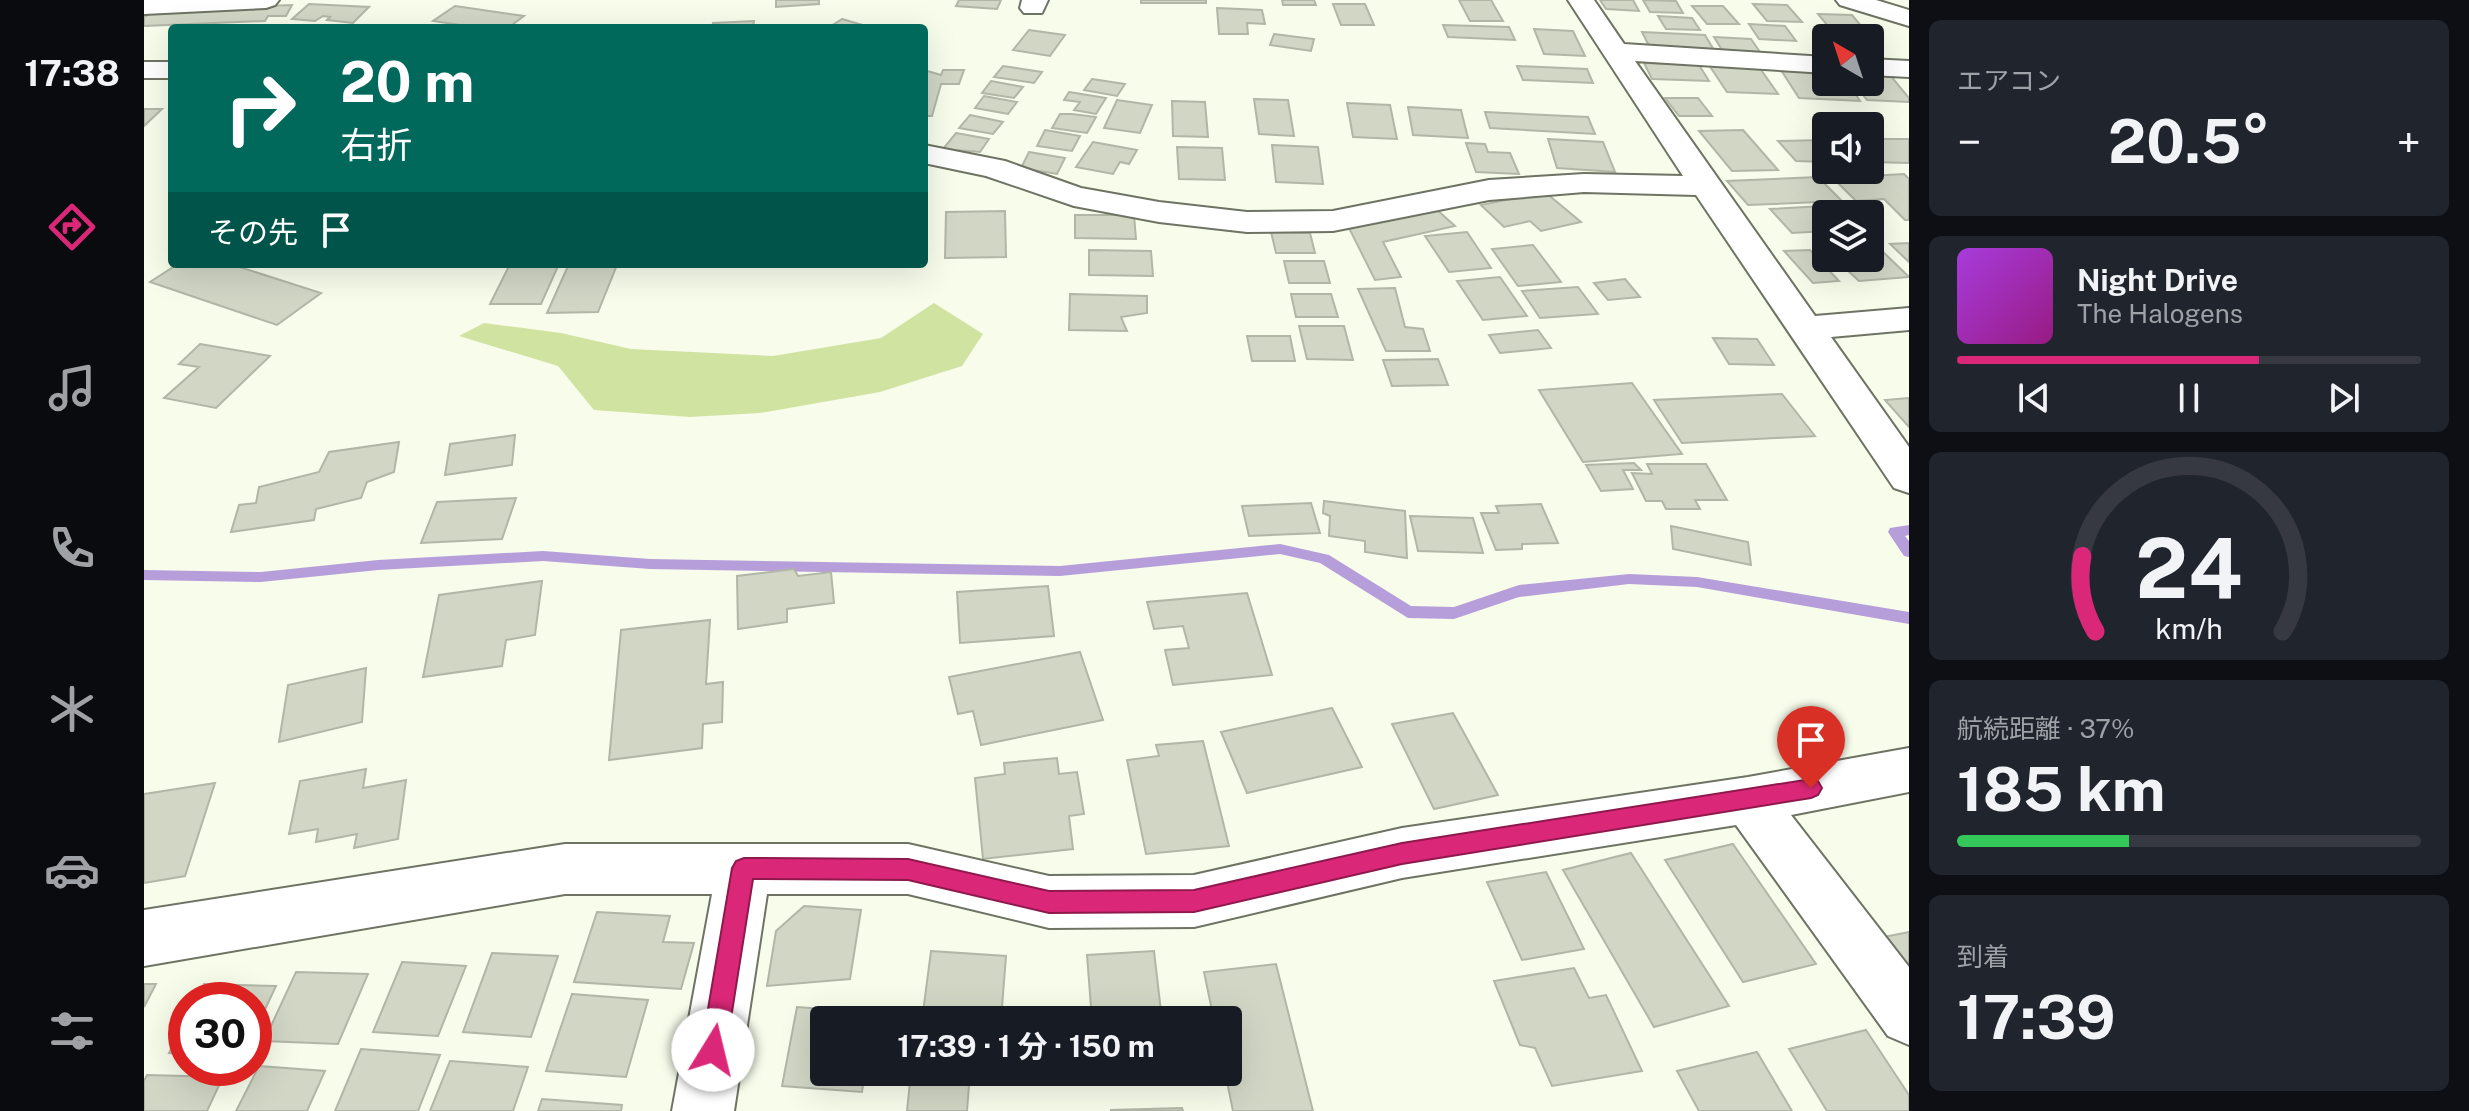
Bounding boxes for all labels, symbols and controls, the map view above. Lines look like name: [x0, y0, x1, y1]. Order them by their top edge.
north arrow: [1812, 24, 1884, 96]
map controls: [1812, 24, 1884, 272]
text: 20 m: [340, 49, 474, 115]
text: 17:38: [24, 52, 120, 94]
icon: right: [208, 56, 312, 160]
text: エアコン: [1957, 65, 2061, 96]
text: 20.5°: [2108, 106, 2270, 177]
button: sound: [1812, 112, 1884, 184]
text: −: [1957, 116, 1981, 168]
text: +: [2397, 116, 2421, 168]
text: 右折: [340, 124, 412, 166]
icon: directions: [44, 199, 100, 255]
button: layers: [1812, 200, 1884, 272]
icon: arrive: [314, 208, 358, 252]
text: その先: [208, 214, 298, 250]
text: Night Drive: [2077, 262, 2238, 298]
text: The Halogens: [2077, 298, 2243, 329]
icon: music: [44, 360, 100, 416]
icon: previous: [2012, 376, 2056, 420]
icon: pause: [2167, 376, 2211, 420]
icon: next: [2322, 376, 2366, 420]
text: 24: [2135, 518, 2243, 616]
icon: phone: [44, 520, 100, 576]
text: km/h: [2155, 612, 2223, 645]
icon: climate: [44, 681, 100, 737]
pin: [1777, 706, 1845, 788]
text: 航続距離 · 37%: [1957, 713, 2134, 744]
icon: arrive: [1789, 718, 1833, 762]
text: 185 km: [1957, 754, 2165, 825]
icon: car: [44, 842, 100, 898]
text: 到着: [1957, 941, 2009, 972]
speed limit sign: 30: [168, 982, 272, 1086]
text: 17:39: [1957, 982, 2116, 1053]
icon: filters: [44, 1003, 100, 1059]
position arrow: [671, 1008, 755, 1092]
text: 17:39 · 1 分 · 150 m: [897, 1028, 1155, 1064]

